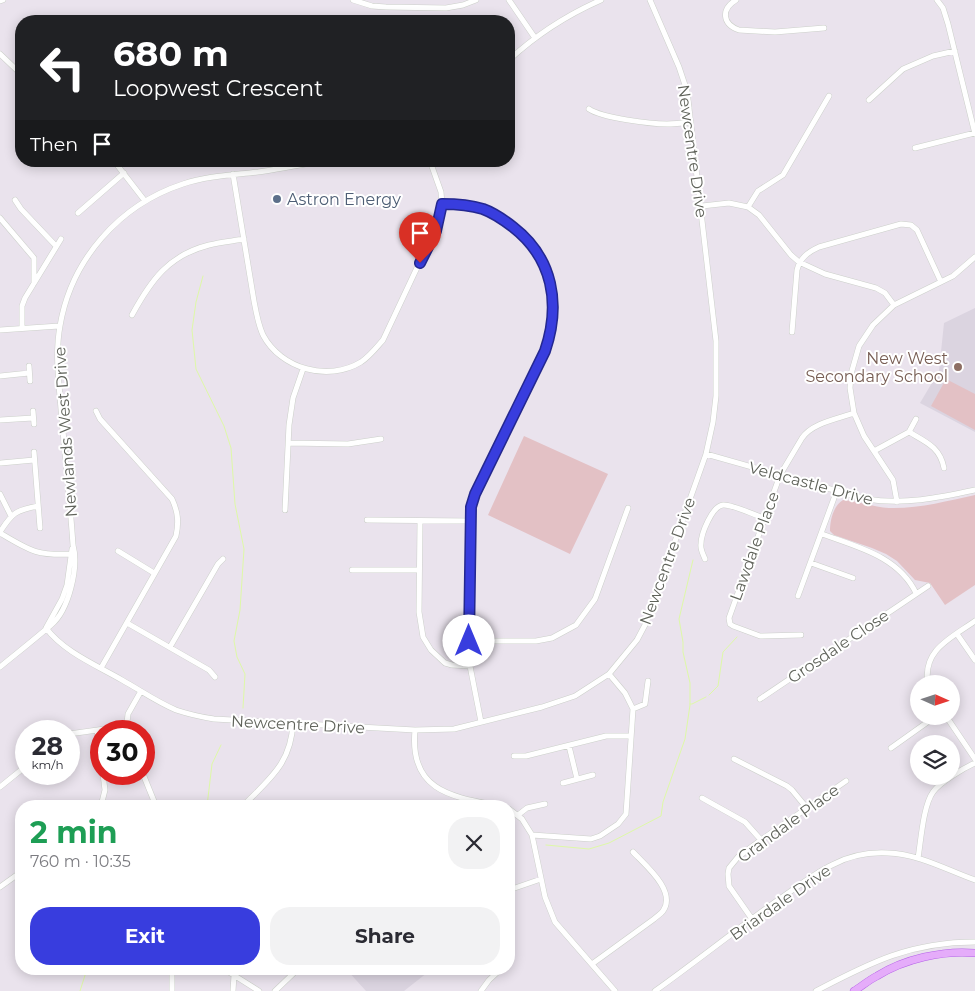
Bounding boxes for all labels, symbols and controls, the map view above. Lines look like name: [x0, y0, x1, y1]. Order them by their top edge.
text: 680 m: [113, 32, 229, 75]
icon: left: [30, 35, 95, 100]
text: Loopwest Crescent: [113, 75, 323, 102]
street label: Newcentre Drive: [674, 83, 711, 219]
icon: arrive: [88, 130, 116, 158]
text: Then: [30, 133, 78, 156]
place label: Astron Energy: [287, 190, 401, 209]
marker: Astron Energy: [271, 193, 283, 205]
pin: [399, 212, 441, 263]
icon: arrive: [406, 219, 434, 247]
street label: Newlands West Drive: [50, 346, 81, 518]
place label: New West Secondary School: [805, 349, 948, 386]
marker: New West Secondary School: [952, 361, 964, 373]
street label: Veldcastle Drive: [747, 458, 875, 509]
street label: Lawdale Place: [726, 489, 783, 603]
street label: Newcentre Drive: [636, 495, 699, 627]
street label: Grosdale Close: [784, 606, 893, 687]
position arrow: [442, 614, 494, 666]
north arrow: [910, 675, 960, 725]
map controls: [910, 675, 960, 785]
street label: Newcentre Drive: [230, 712, 365, 737]
speed limit sign: 30: [90, 720, 155, 785]
text: 28: [32, 731, 63, 761]
button: layers: [910, 735, 960, 785]
text: km/h: [31, 757, 64, 772]
street label: Grandale Place: [734, 780, 843, 867]
text: 2 min: [30, 814, 117, 851]
button: close: [448, 817, 500, 869]
text: 760 m · 10:35: [30, 852, 131, 871]
street label: Briardale Drive: [726, 861, 834, 944]
button: Exit: [30, 907, 260, 965]
button: Share: [270, 907, 500, 965]

